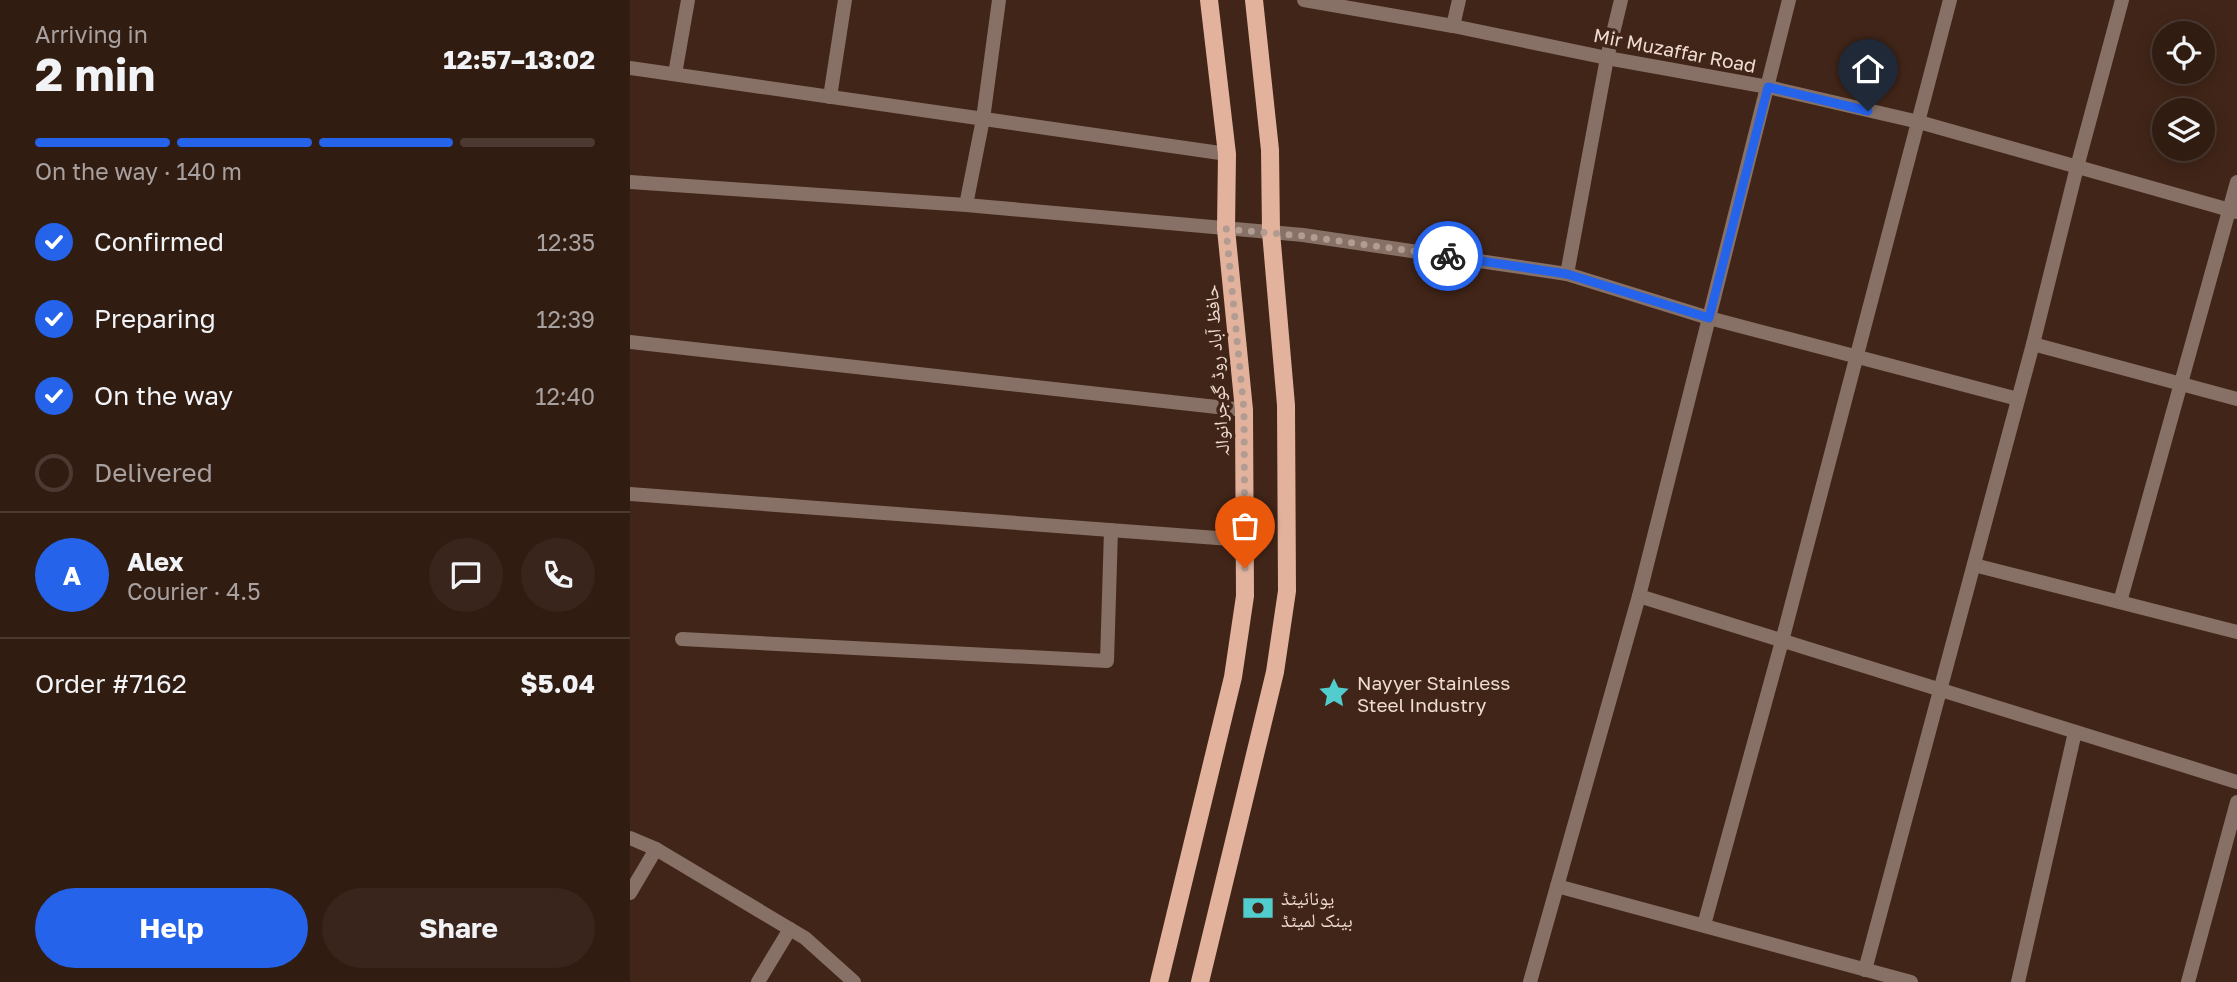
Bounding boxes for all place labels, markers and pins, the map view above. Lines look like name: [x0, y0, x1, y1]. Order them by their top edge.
pin: [1838, 39, 1898, 111]
pin: [1215, 496, 1275, 568]
place label: Nayyer Stainless Steel Industry: [1357, 671, 1510, 716]
place icon: Nayyer Stainless Steel Industry: [1317, 676, 1351, 710]
place label: یونائیٹڈ بینک لمیٹڈ: [1281, 886, 1353, 931]
bank icon: یونائیٹڈ بینک لمیٹڈ: [1241, 891, 1275, 925]

